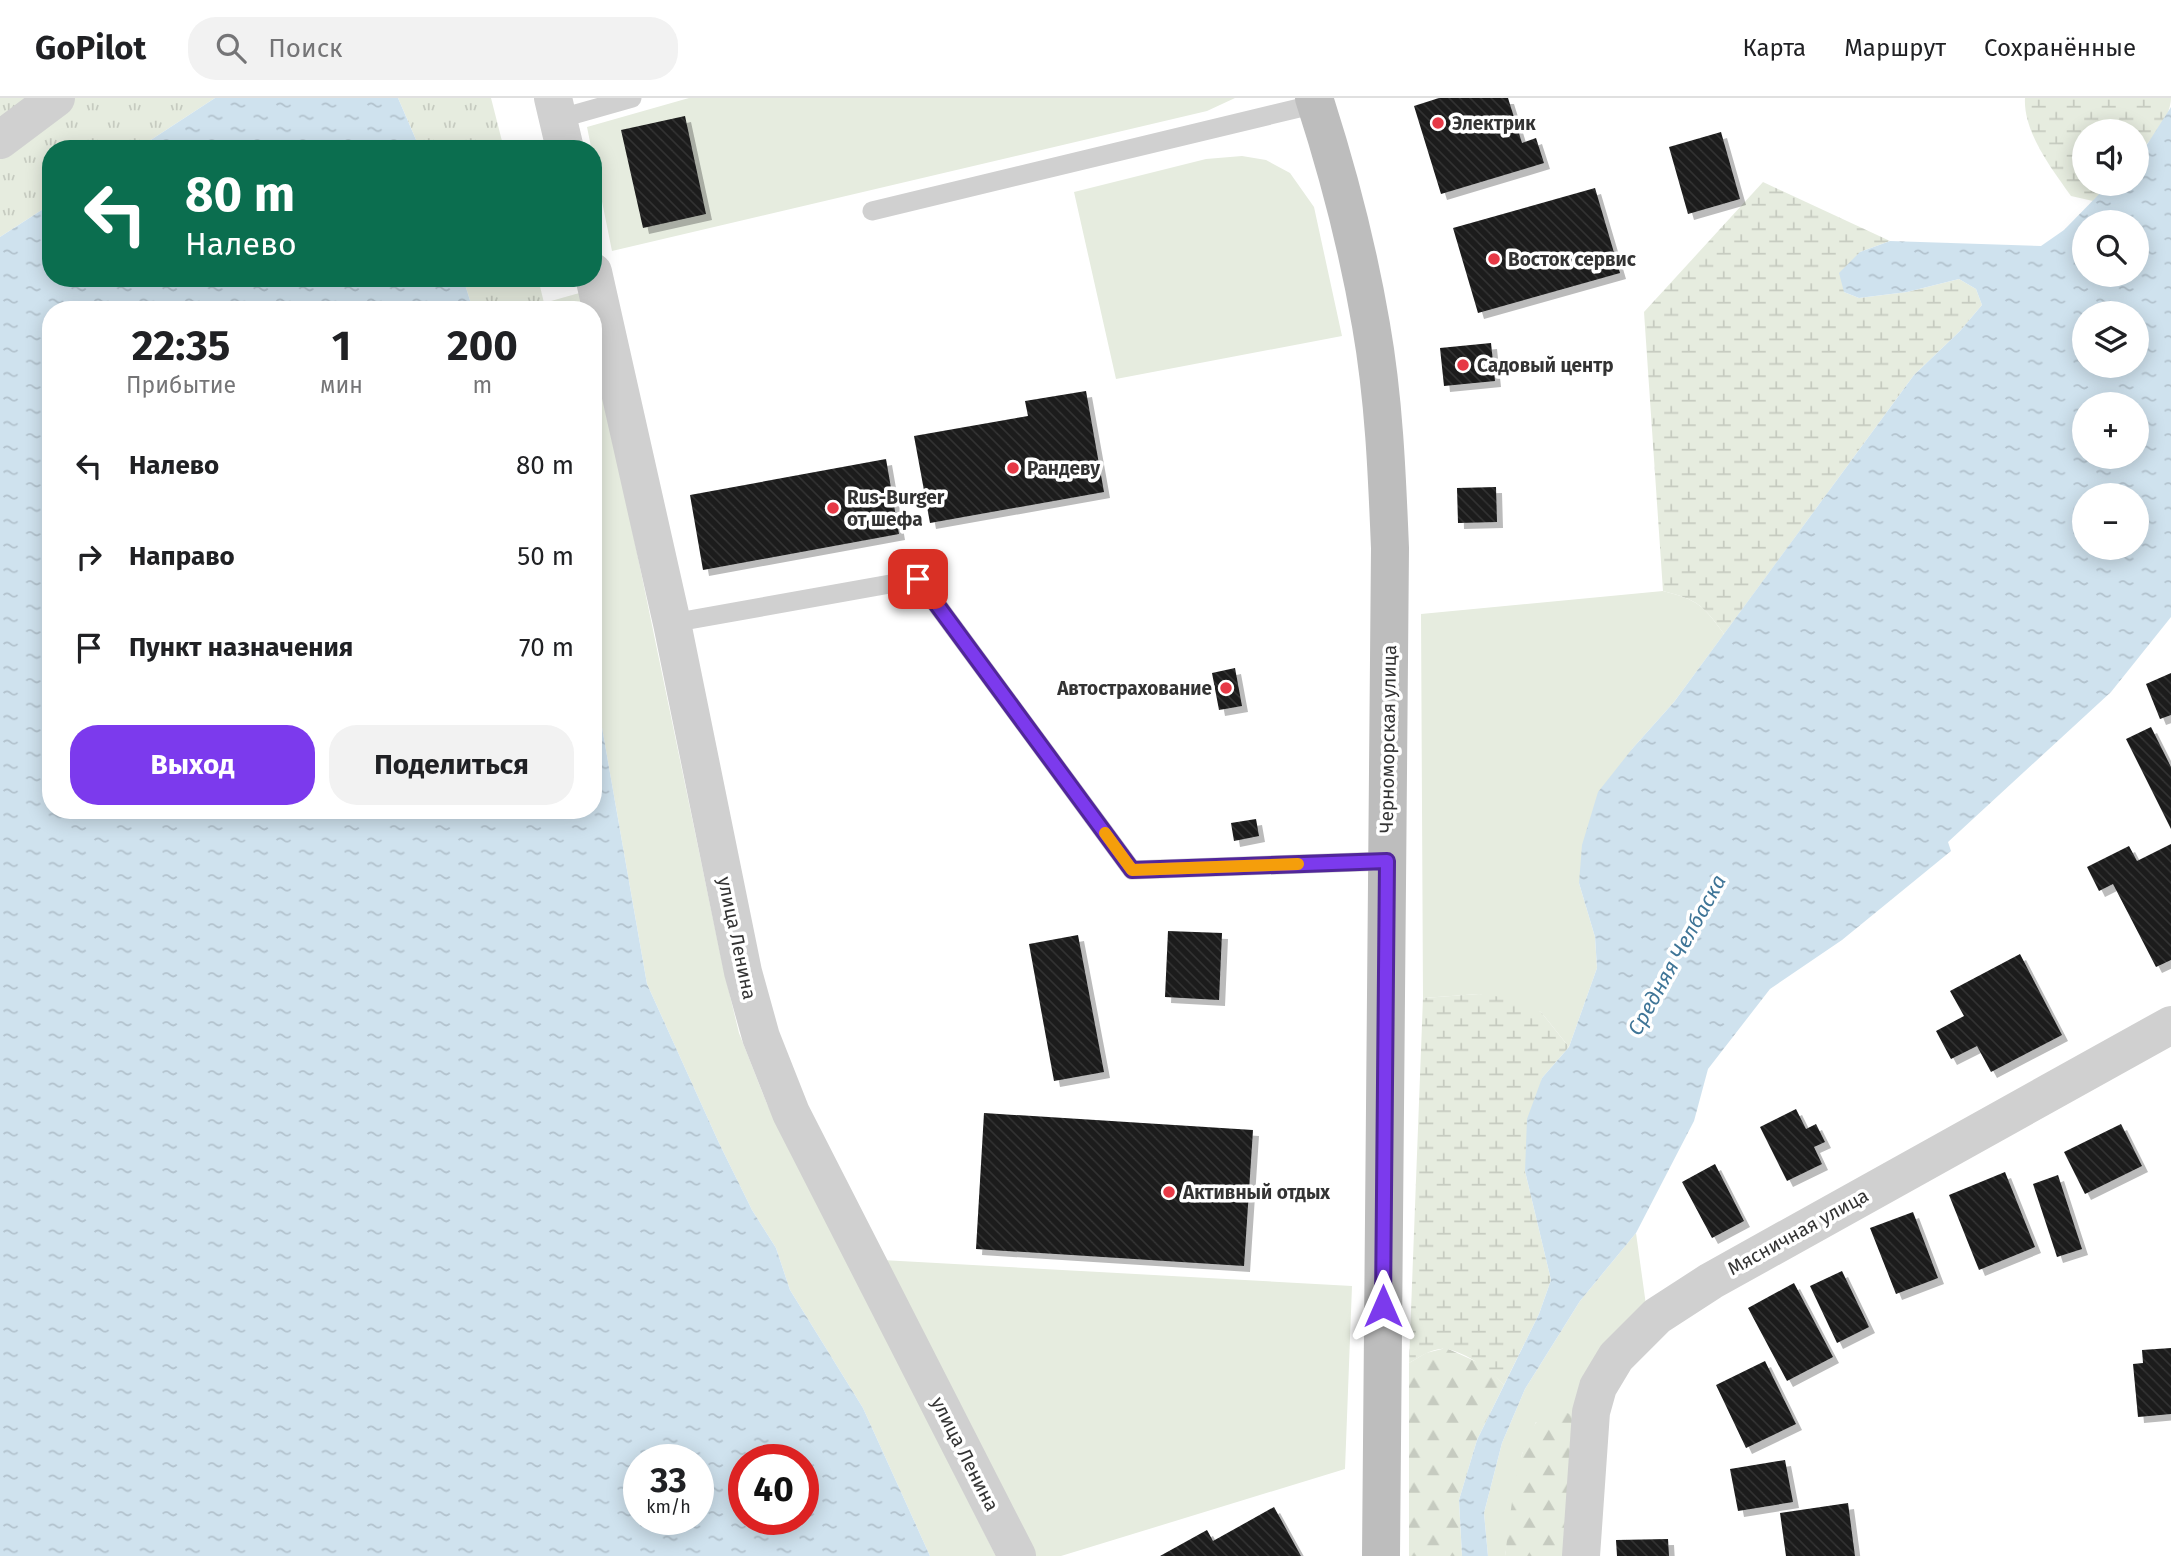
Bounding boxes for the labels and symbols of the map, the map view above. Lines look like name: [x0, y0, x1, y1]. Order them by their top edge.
place label: Электрик: [1452, 112, 1536, 135]
marker: Электрик: [1430, 115, 1446, 131]
place label: Восток сервис: [1508, 248, 1636, 271]
marker: Восток сервис: [1486, 251, 1502, 267]
place label: Садовый центр: [1477, 354, 1614, 377]
marker: Садовый центр: [1455, 357, 1471, 373]
place label: Рандеву: [1027, 457, 1100, 480]
marker: Рандеву: [1005, 460, 1021, 476]
place label: Rus-Burger от шефа: [847, 486, 945, 531]
marker: Rus-Burger от шефа: [825, 500, 841, 516]
pin: [888, 549, 948, 609]
street label: Черноморская улица: [1375, 645, 1401, 833]
place label: Автострахование: [1056, 677, 1212, 700]
marker: Автострахование: [1218, 680, 1234, 696]
water label: Средняя Челбаска: [1622, 870, 1732, 1040]
street label: улица Ленина: [713, 874, 761, 1002]
place label: Активный отдых: [1182, 1181, 1330, 1204]
marker: Активный отдых: [1161, 1184, 1177, 1200]
street label: Мясничная улица: [1724, 1184, 1872, 1280]
position arrow: [1346, 1269, 1420, 1343]
street label: улица Ленина: [926, 1393, 1004, 1515]
speed limit sign: 40: [728, 1444, 819, 1535]

